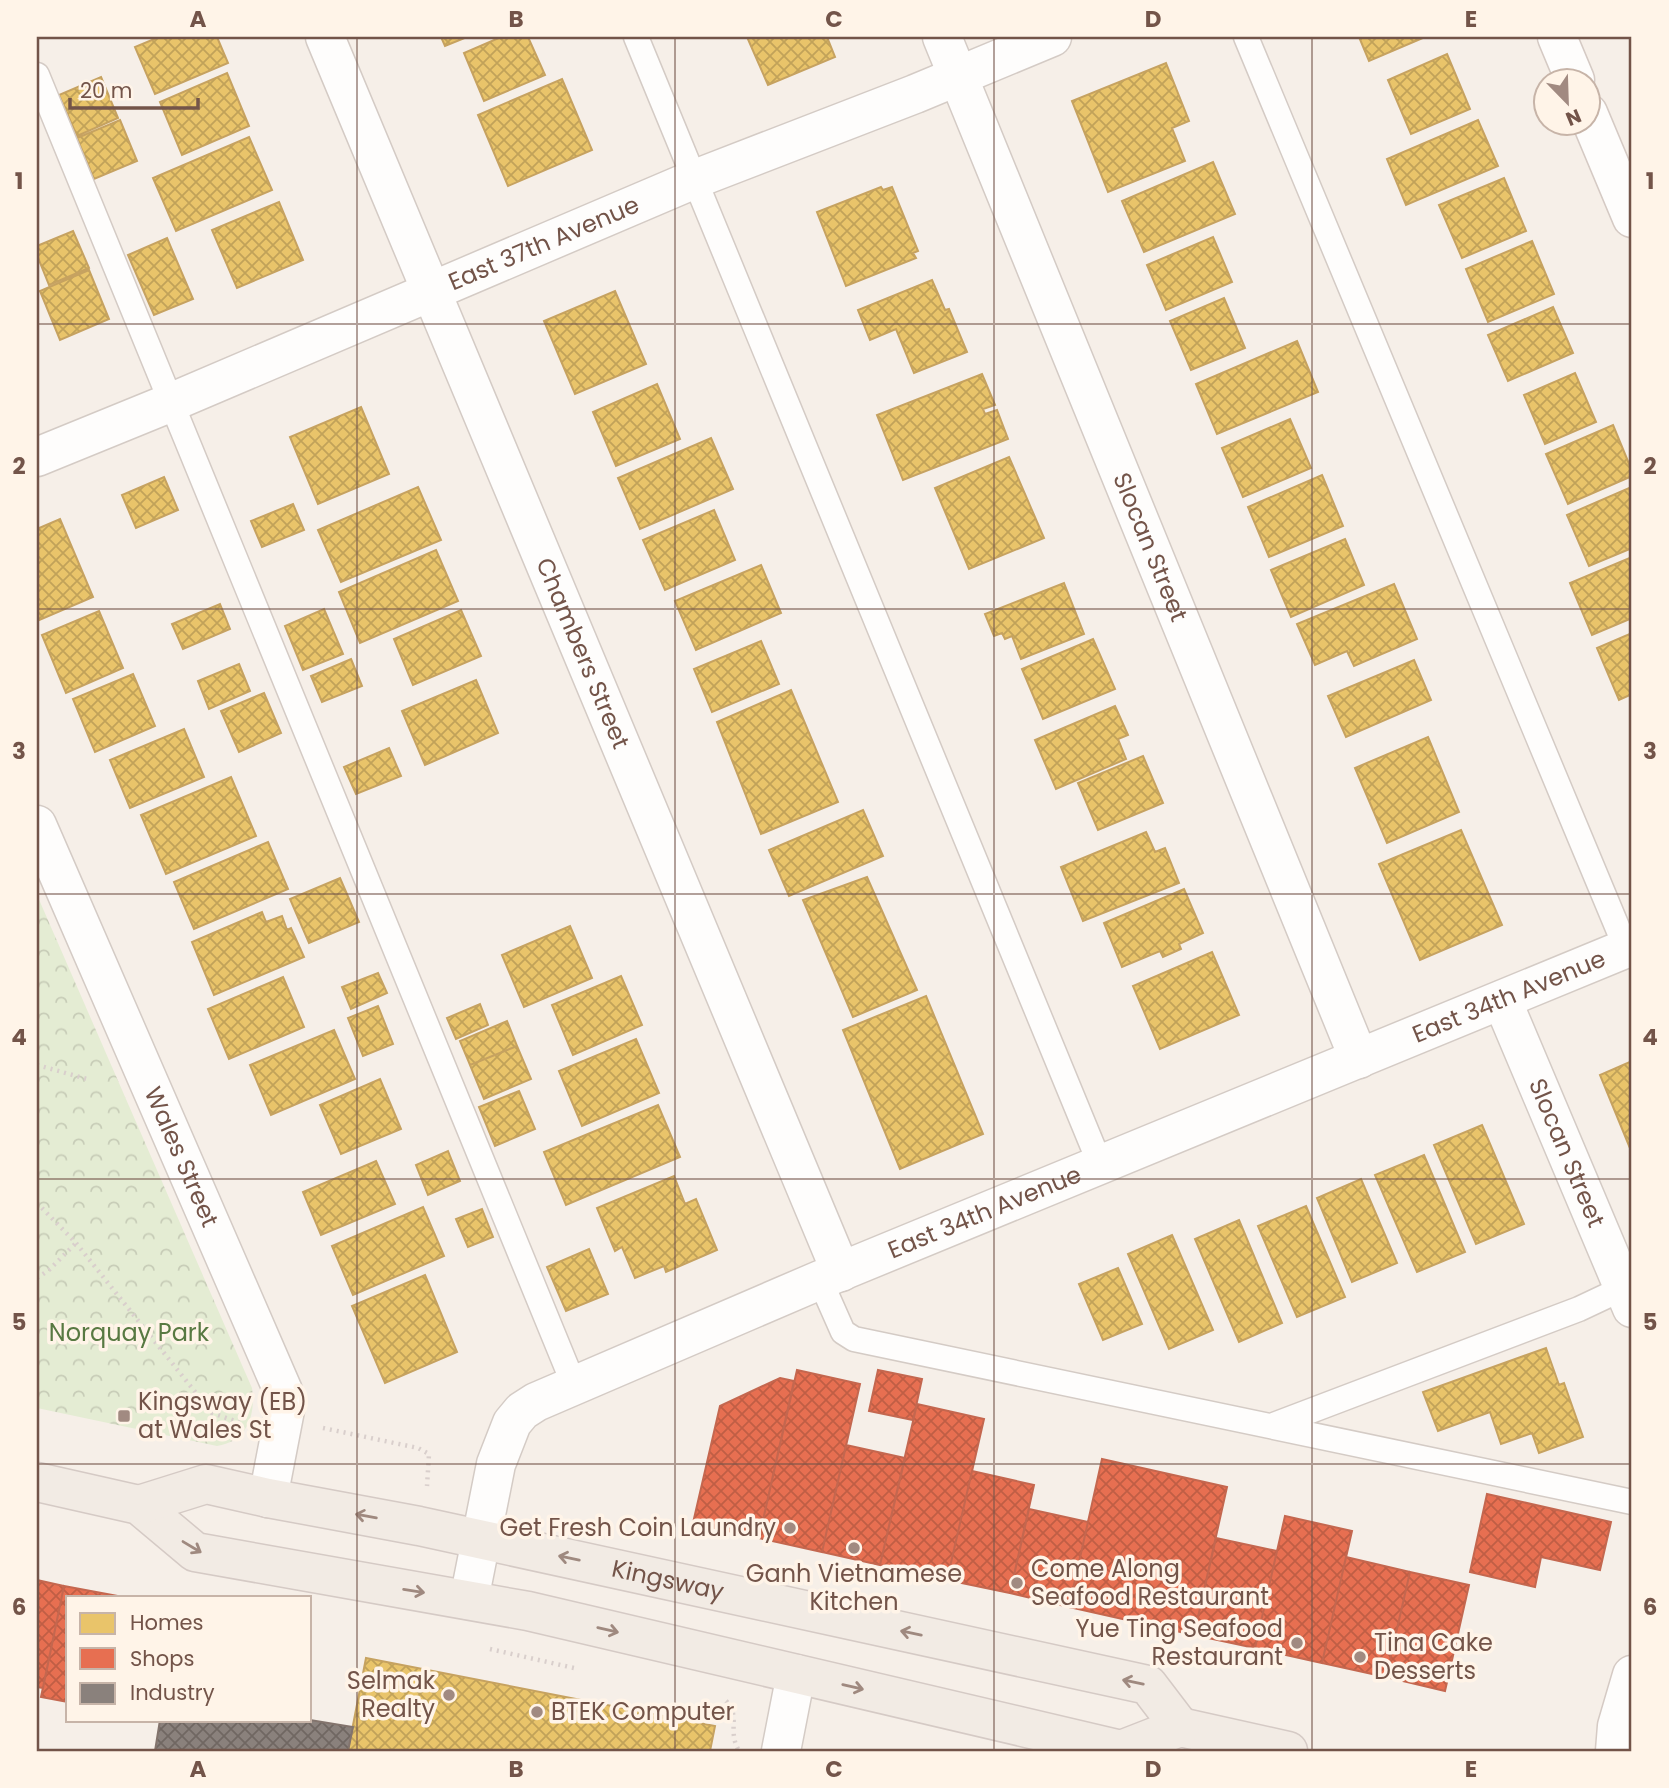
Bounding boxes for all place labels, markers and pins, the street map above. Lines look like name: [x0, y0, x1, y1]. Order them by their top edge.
place label: Kingsway (EB) at Wales St: [138, 1385, 307, 1446]
marker: Kingsway (EB) at Wales St: [116, 1408, 132, 1424]
place label: Get Fresh Coin Laundry: [500, 1511, 776, 1544]
marker: Get Fresh Coin Laundry: [782, 1520, 798, 1536]
marker: Ganh Vietnamese Kitchen: [846, 1540, 862, 1556]
place label: Come Along Seafood Restaurant: [1031, 1552, 1269, 1613]
place label: Ganh Vietnamese Kitchen: [746, 1557, 962, 1618]
marker: Come Along Seafood Restaurant: [1009, 1575, 1025, 1591]
place label: Yue Ting Seafood Restaurant: [1075, 1612, 1283, 1673]
place label: Tina Cake Desserts: [1374, 1626, 1493, 1687]
marker: Yue Ting Seafood Restaurant: [1289, 1635, 1305, 1651]
marker: Tina Cake Desserts: [1352, 1649, 1368, 1665]
place label: Selmak Realty: [347, 1664, 436, 1725]
marker: Selmak Realty: [441, 1687, 457, 1703]
place label: BTEK Computer: [551, 1695, 735, 1728]
marker: BTEK Computer: [529, 1704, 545, 1720]

